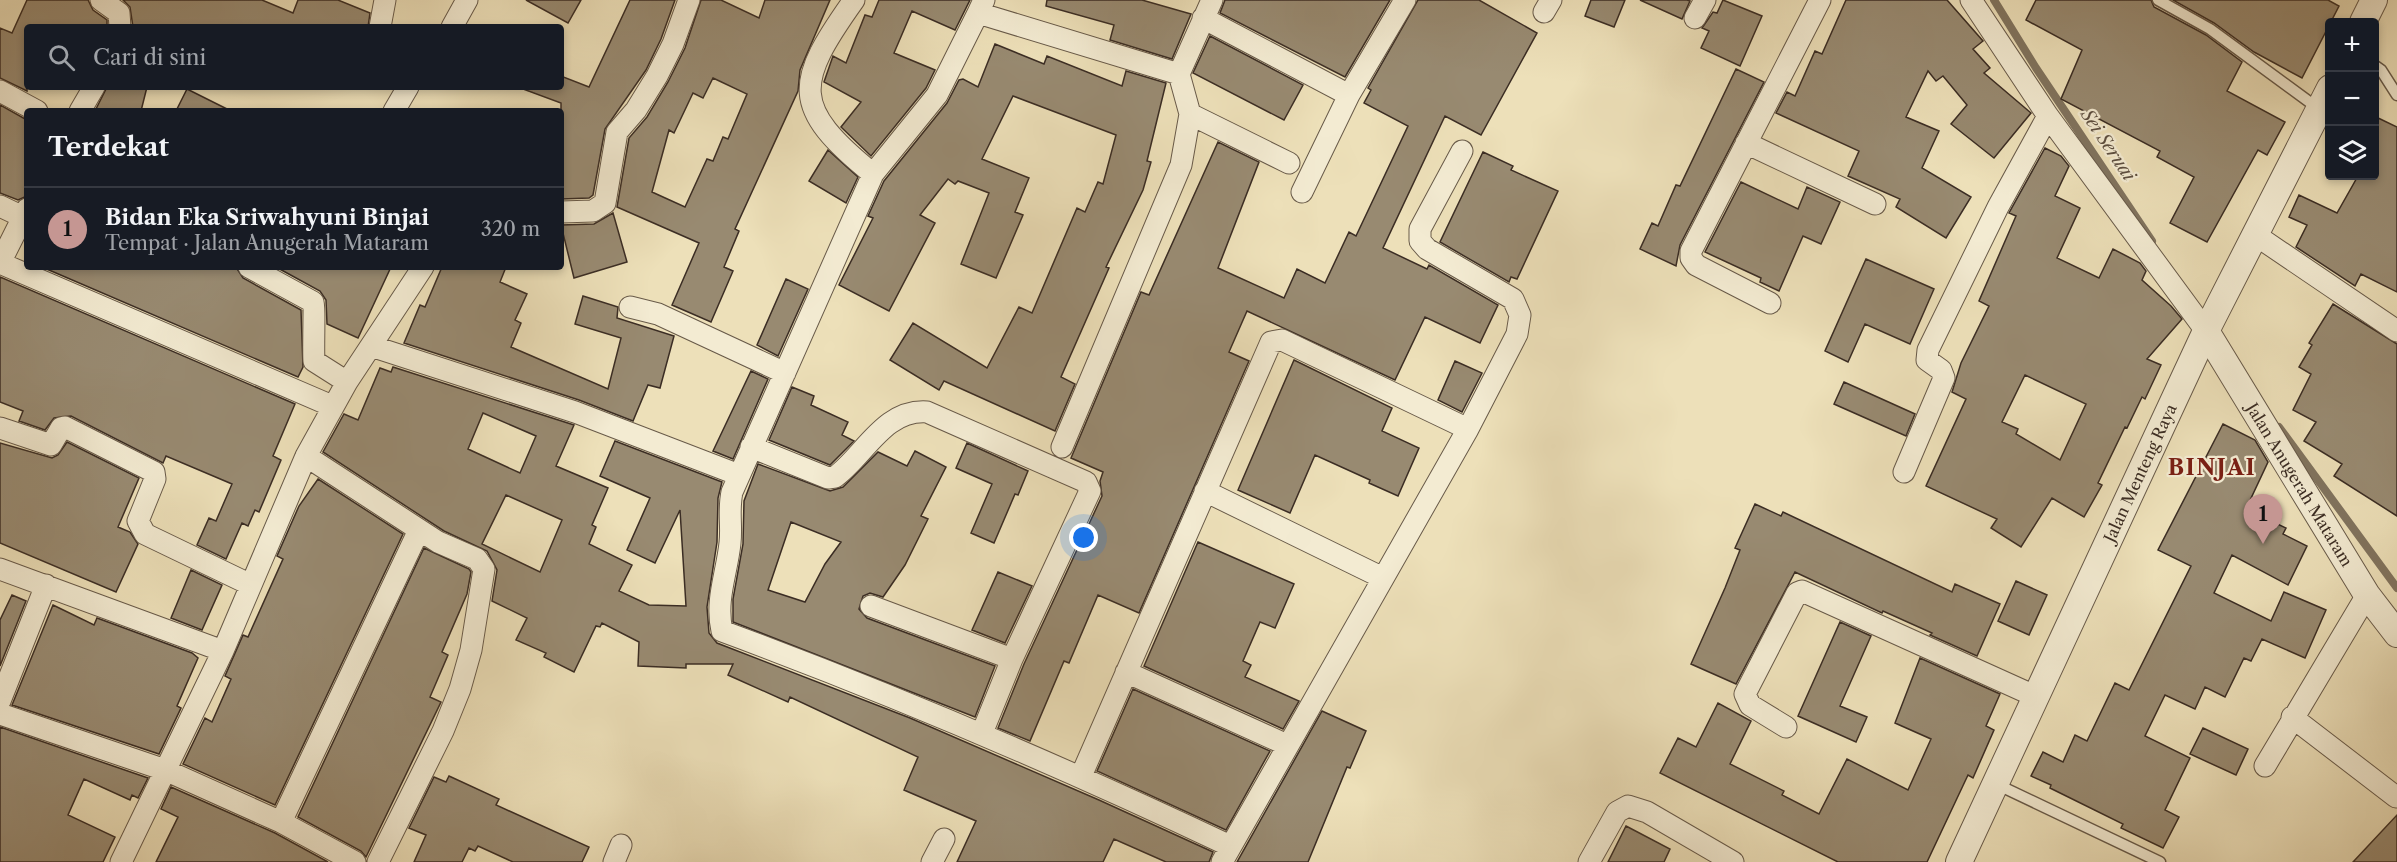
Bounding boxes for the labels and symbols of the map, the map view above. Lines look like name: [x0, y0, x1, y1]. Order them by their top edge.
water label: Sei Seruai: [2075, 104, 2141, 186]
street label: Jalan Anugerah Mataram: [2241, 397, 2357, 570]
street label: Jalan Menteng Raya: [2098, 400, 2181, 548]
district label: BINJAI: [2168, 454, 2256, 481]
pin: 1: [2244, 494, 2282, 544]
your location: [1069, 523, 1098, 552]

